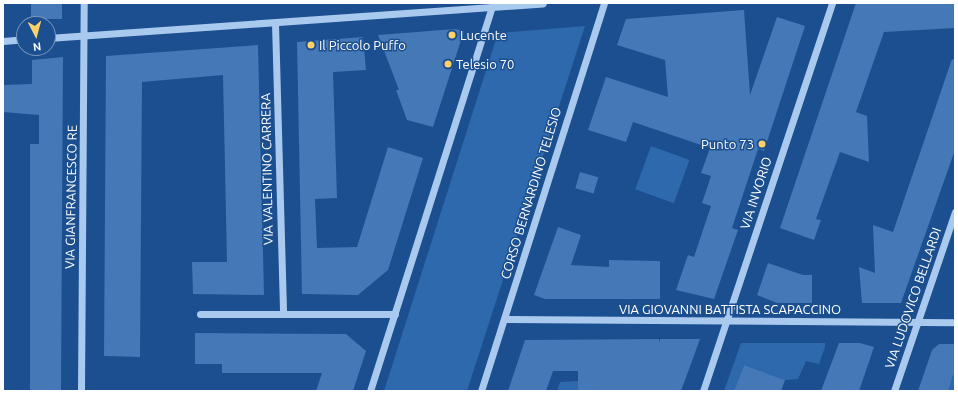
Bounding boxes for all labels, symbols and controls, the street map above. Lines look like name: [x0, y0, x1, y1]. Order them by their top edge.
north arrow: [16, 16, 56, 56]
place label: Lucente: [460, 27, 507, 43]
marker: Lucente: [447, 30, 457, 40]
place label: Il Piccolo Puffo: [319, 37, 406, 53]
marker: Il Piccolo Puffo: [306, 40, 316, 50]
text: N: [32, 41, 42, 53]
place label: Telesio 70: [456, 56, 514, 72]
marker: Telesio 70: [443, 59, 453, 69]
street label: VIA VALENTINO CARRERA: [258, 93, 276, 245]
street label: CORSO BERNARDINO TELESIO: [497, 105, 565, 281]
street label: VIA GIANFRANCESCO RE: [62, 125, 80, 269]
place label: Punto 73: [701, 136, 754, 152]
marker: Punto 73: [757, 139, 767, 149]
street label: VIA INVORIO: [737, 155, 775, 231]
street label: VIA LUDOVICO BELLARDI: [881, 225, 945, 371]
street label: VIA GIOVANNI BATTISTA SCAPACCINO: [619, 301, 841, 317]

